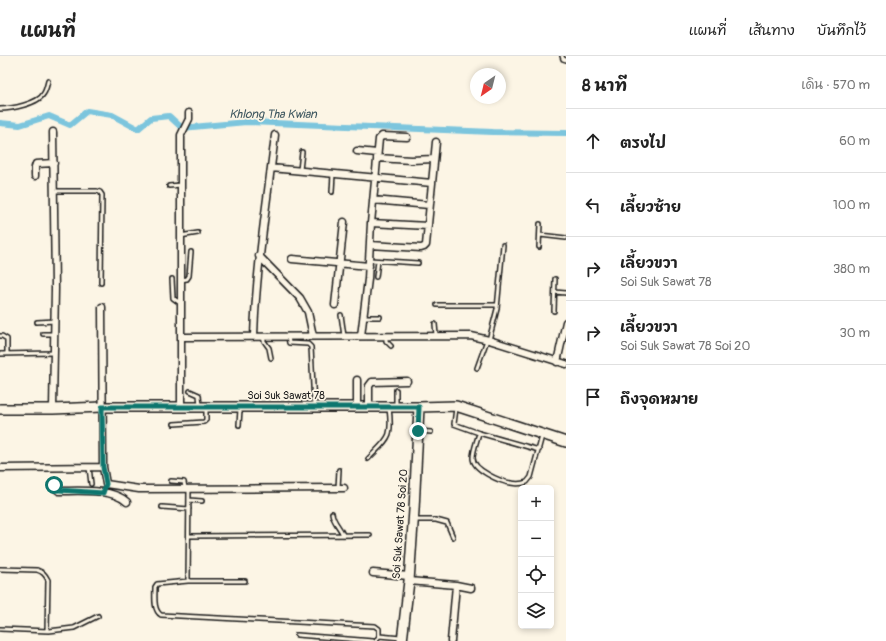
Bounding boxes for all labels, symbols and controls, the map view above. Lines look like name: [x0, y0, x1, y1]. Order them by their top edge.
text: แผนที่: [20, 19, 76, 43]
text: แผนที่: [689, 22, 726, 39]
text: เส้นทาง: [748, 22, 795, 39]
text: บันทึกไว้: [817, 22, 866, 39]
north arrow: [470, 68, 506, 104]
text: 8 นาที: [582, 75, 627, 96]
text: เดิน · 570 m: [801, 77, 870, 93]
water label: Khlong Tha Kwian: [229, 107, 318, 122]
icon: ahead: [582, 130, 604, 152]
text: 60 m: [839, 133, 870, 149]
text: ตรงไป: [620, 134, 666, 153]
icon: left: [582, 194, 604, 216]
text: 100 m: [833, 197, 870, 213]
text: เลี้ยวซ้าย: [620, 198, 681, 217]
text: เลี้ยวขวา: [620, 254, 678, 273]
icon: right: [582, 258, 604, 280]
text: 380 m: [833, 261, 870, 277]
text: Soi Suk Sawat 78: [620, 274, 712, 290]
text: เลี้ยวขวา: [620, 318, 678, 337]
icon: right: [582, 322, 604, 344]
text: 30 m: [840, 325, 870, 341]
text: Soi Suk Sawat 78 Soi 20: [620, 338, 750, 354]
icon: arrive: [582, 386, 604, 408]
street label: Soi Suk Sawat 78: [247, 389, 325, 402]
text: ถึงจุดหมาย: [620, 390, 698, 409]
route end: [409, 422, 427, 440]
street label: Soi Suk Sawat 78 Soi 20: [390, 469, 410, 579]
route start: [45, 476, 63, 494]
map controls: [518, 485, 554, 629]
button: +: [518, 485, 554, 521]
button: −: [518, 521, 554, 557]
button: locate: [518, 557, 554, 593]
button: layers: [518, 593, 554, 629]

